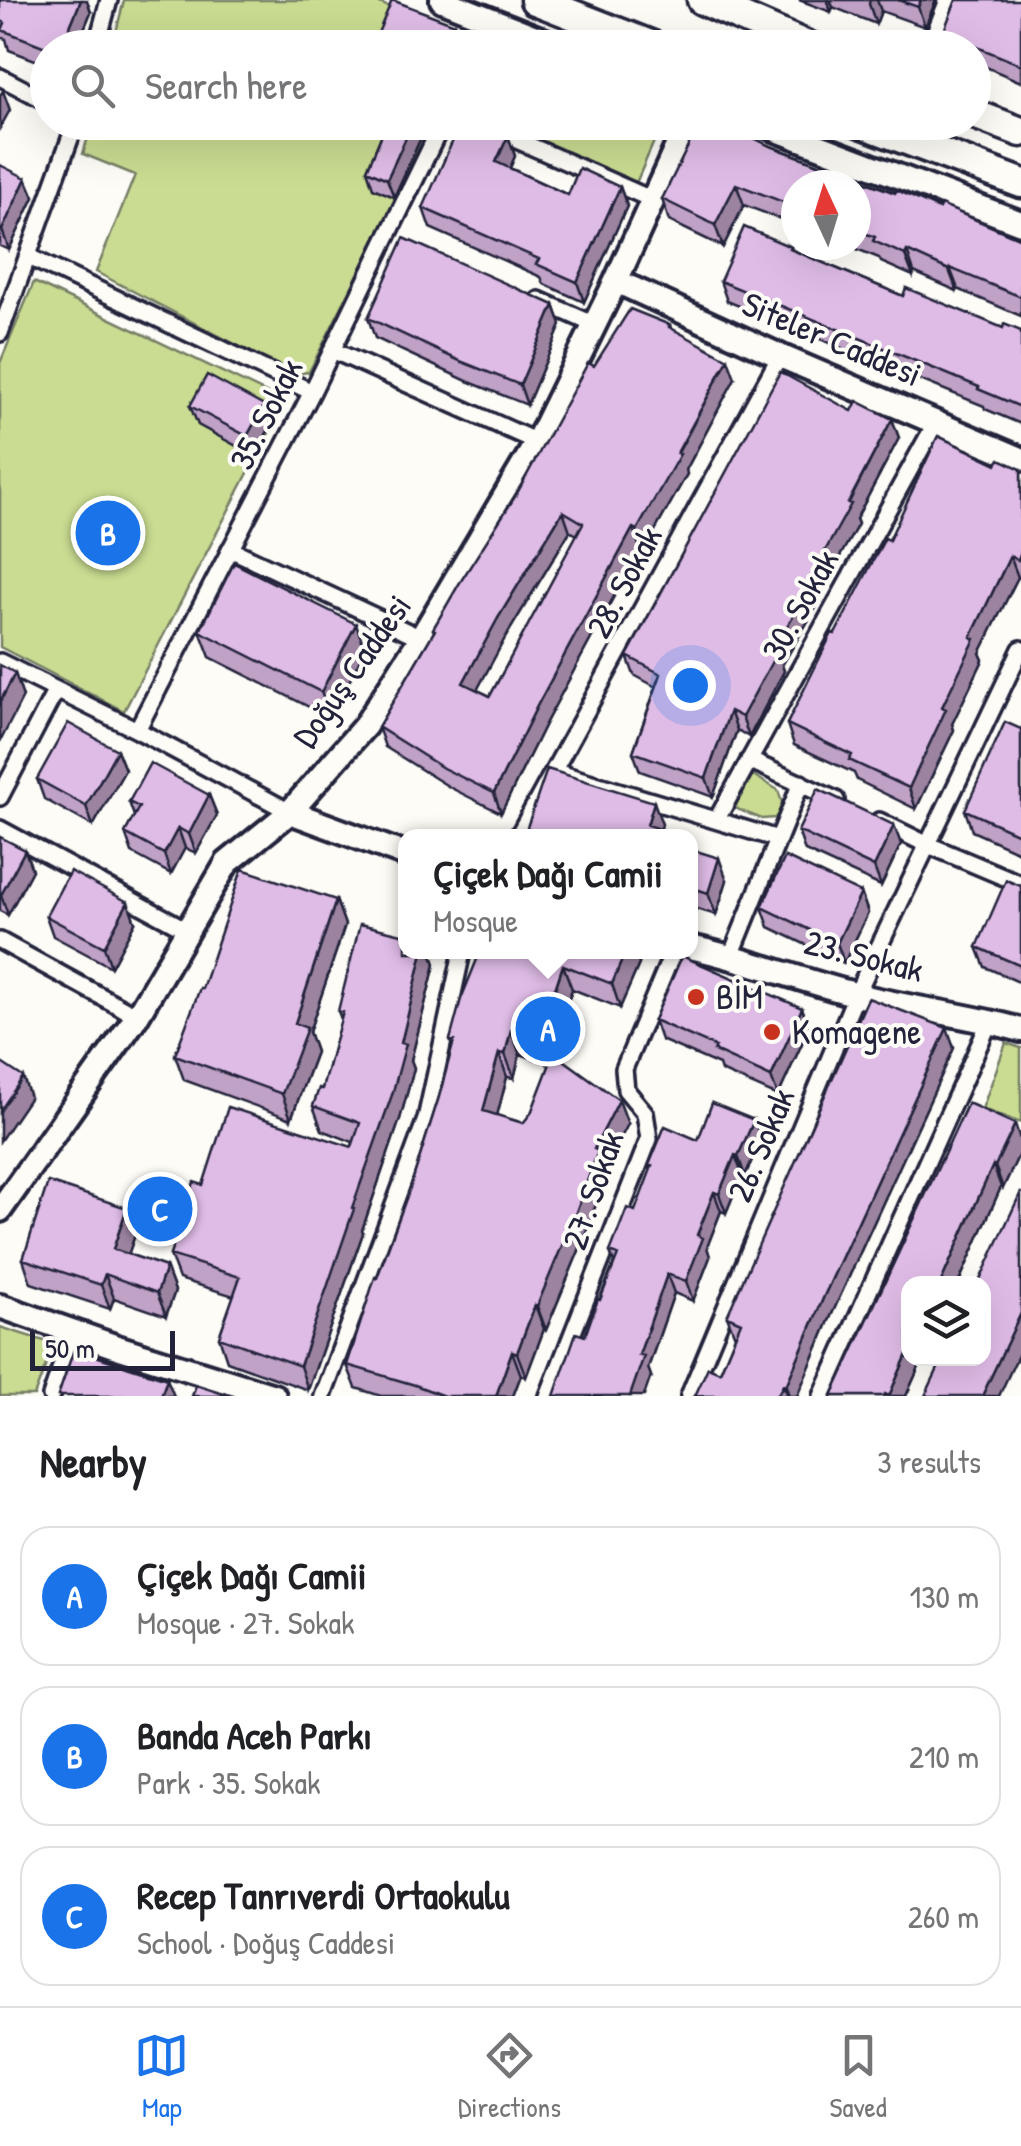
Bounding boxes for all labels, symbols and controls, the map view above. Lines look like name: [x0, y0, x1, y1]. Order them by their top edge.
search box: [30, 30, 991, 140]
icon: search: [65, 58, 120, 113]
text: Search here: [145, 59, 307, 111]
north arrow: [781, 170, 871, 260]
street label: Siteler Caddesi: [736, 280, 929, 397]
street label: 35. Sokak: [218, 350, 313, 477]
pin: B: [76, 496, 140, 570]
street label: 28. Sokak: [575, 518, 672, 646]
street label: 30. Sokak: [750, 541, 849, 669]
street label: Doğuş Caddesi: [281, 585, 422, 757]
your location: [665, 660, 716, 711]
popup: [398, 829, 698, 959]
text: Çiçek Dağı Camii: [433, 847, 663, 899]
text: Mosque: [433, 899, 518, 942]
street label: 23. Sokak: [800, 918, 928, 993]
place label: BİM: [716, 973, 763, 1020]
marker: BİM: [685, 986, 707, 1008]
pin: A: [516, 992, 580, 1066]
place label: Komagene: [792, 1008, 921, 1055]
marker: Komagene: [761, 1021, 783, 1043]
street label: 26. Sokak: [716, 1081, 805, 1209]
street label: 27. Sokak: [550, 1124, 635, 1255]
pin: C: [128, 1172, 192, 1246]
map controls: [901, 1276, 991, 1366]
button: layers: [901, 1276, 991, 1366]
scale bar: [30, 1326, 175, 1370]
text: 50 m: [45, 1329, 95, 1367]
text: Nearby: [40, 1433, 147, 1490]
text: 3 results: [877, 1440, 981, 1483]
text: Çiçek Dağı Camii: [137, 1549, 366, 1601]
text: A: [67, 1575, 82, 1618]
text: 130 m: [910, 1575, 979, 1618]
text: Mosque · 27. Sokak: [137, 1601, 354, 1644]
text: Banda Aceh Parkı: [137, 1709, 372, 1761]
text: B: [66, 1735, 83, 1778]
text: 210 m: [909, 1735, 979, 1778]
text: Park · 35. Sokak: [137, 1761, 320, 1804]
text: Recep Tanrıverdi Ortaokulu: [137, 1869, 510, 1921]
text: C: [66, 1895, 83, 1938]
text: 260 m: [908, 1895, 979, 1938]
text: School · Doğuş Caddesi: [137, 1921, 395, 1964]
tab: Map: [134, 2028, 189, 2126]
tab: Directions: [458, 2028, 561, 2126]
tab: Saved: [830, 2028, 887, 2126]

